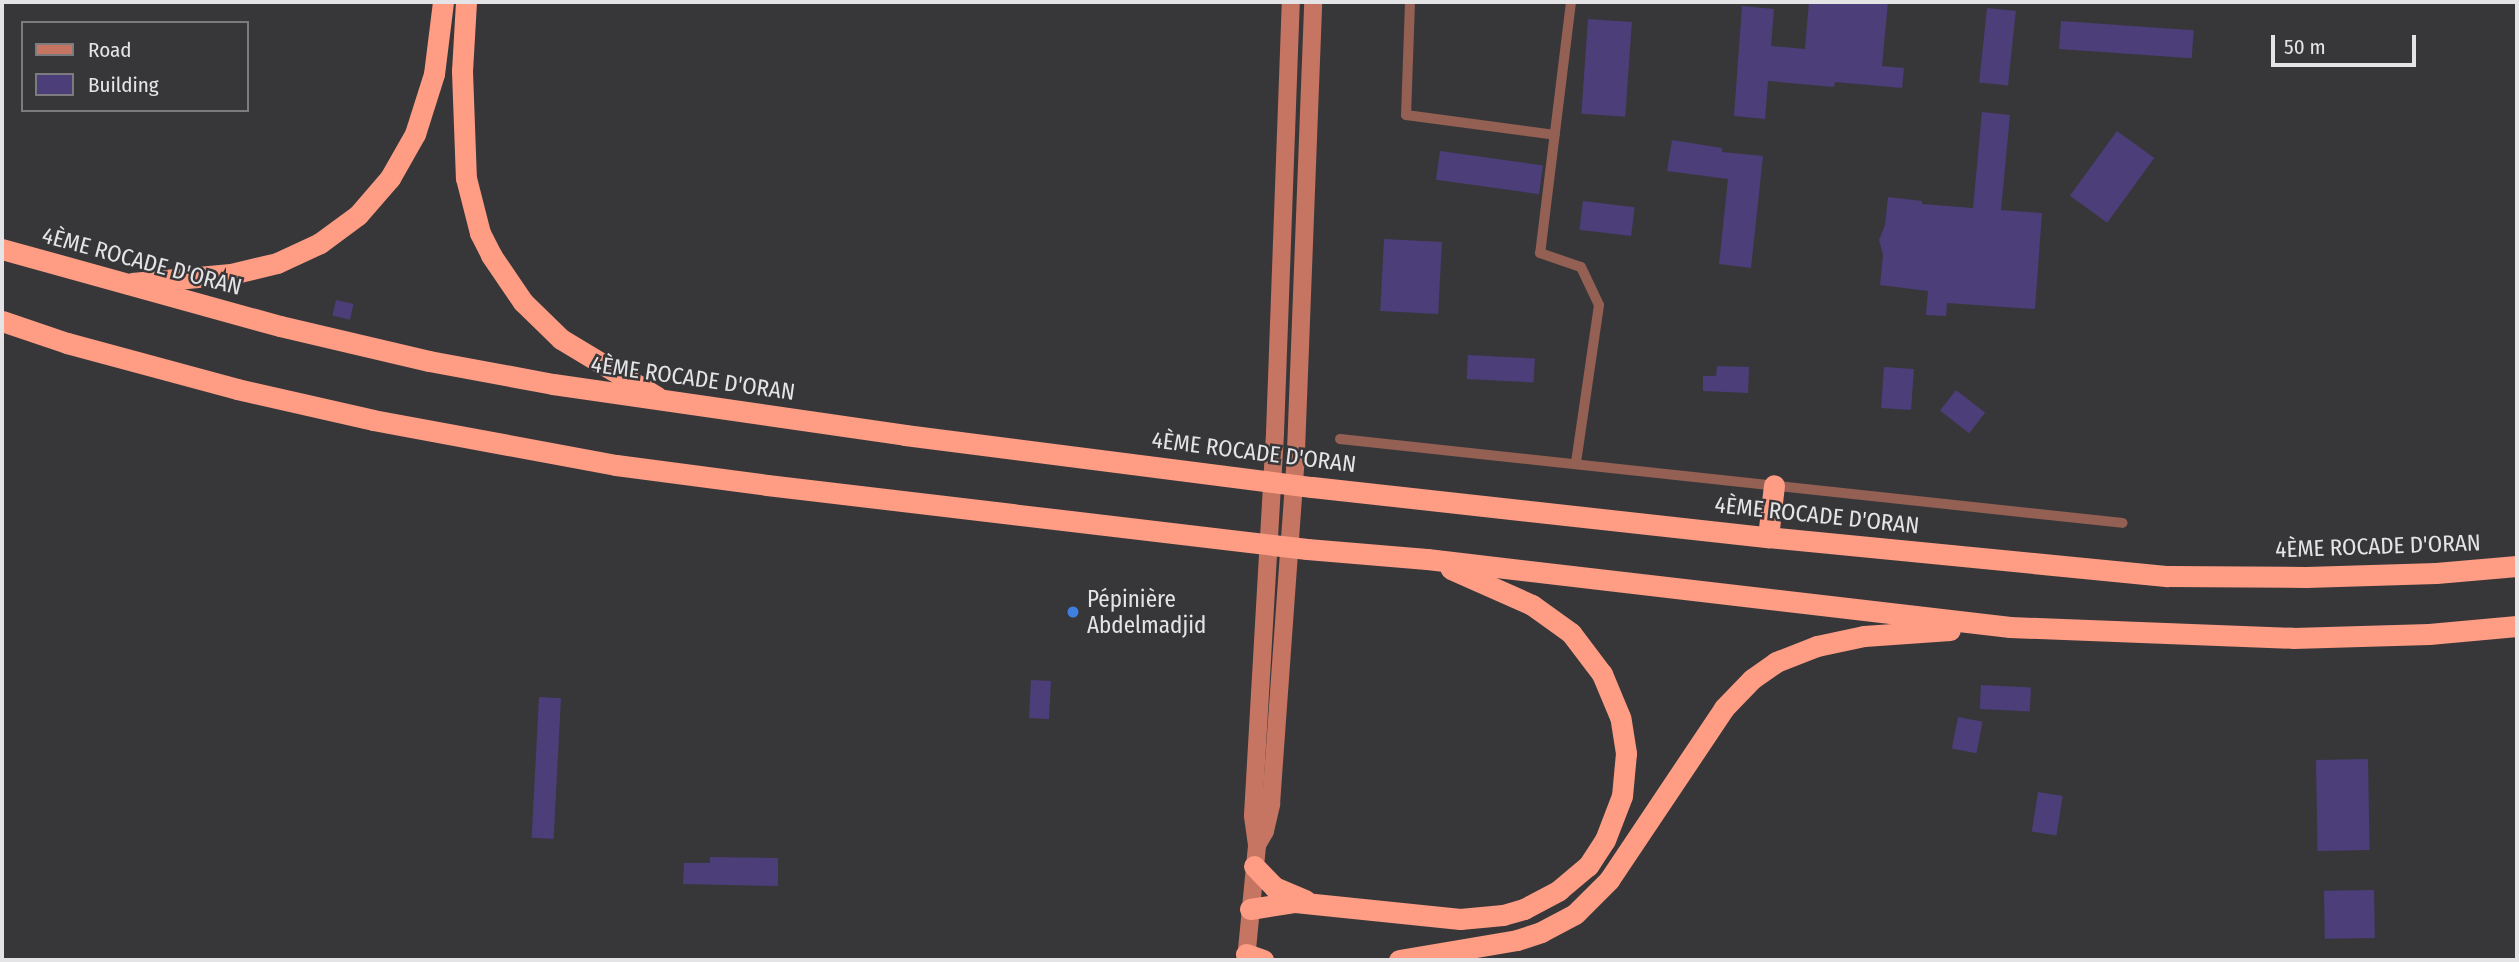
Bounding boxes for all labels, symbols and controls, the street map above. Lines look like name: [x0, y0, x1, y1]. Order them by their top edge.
legend: [21, 21, 248, 112]
scale bar: [2274, 21, 2419, 65]
text: 50 m: [2284, 34, 2326, 60]
text: Road: [88, 37, 132, 63]
text: Building: [88, 72, 159, 98]
street label: 4ÈME ROCADE D'ORAN: [39, 221, 245, 301]
street label: 4ÈME ROCADE D'ORAN: [589, 350, 797, 406]
street label: 4ÈME ROCADE D'ORAN: [1150, 426, 1358, 478]
street label: 4ÈME ROCADE D'ORAN: [1713, 491, 1921, 539]
street label: 4ÈME ROCADE D'ORAN: [2275, 529, 2481, 563]
place label: Pépinière Abdelmadjid: [1087, 585, 1206, 639]
marker: Pépinière Abdelmadjid: [1065, 604, 1081, 620]

